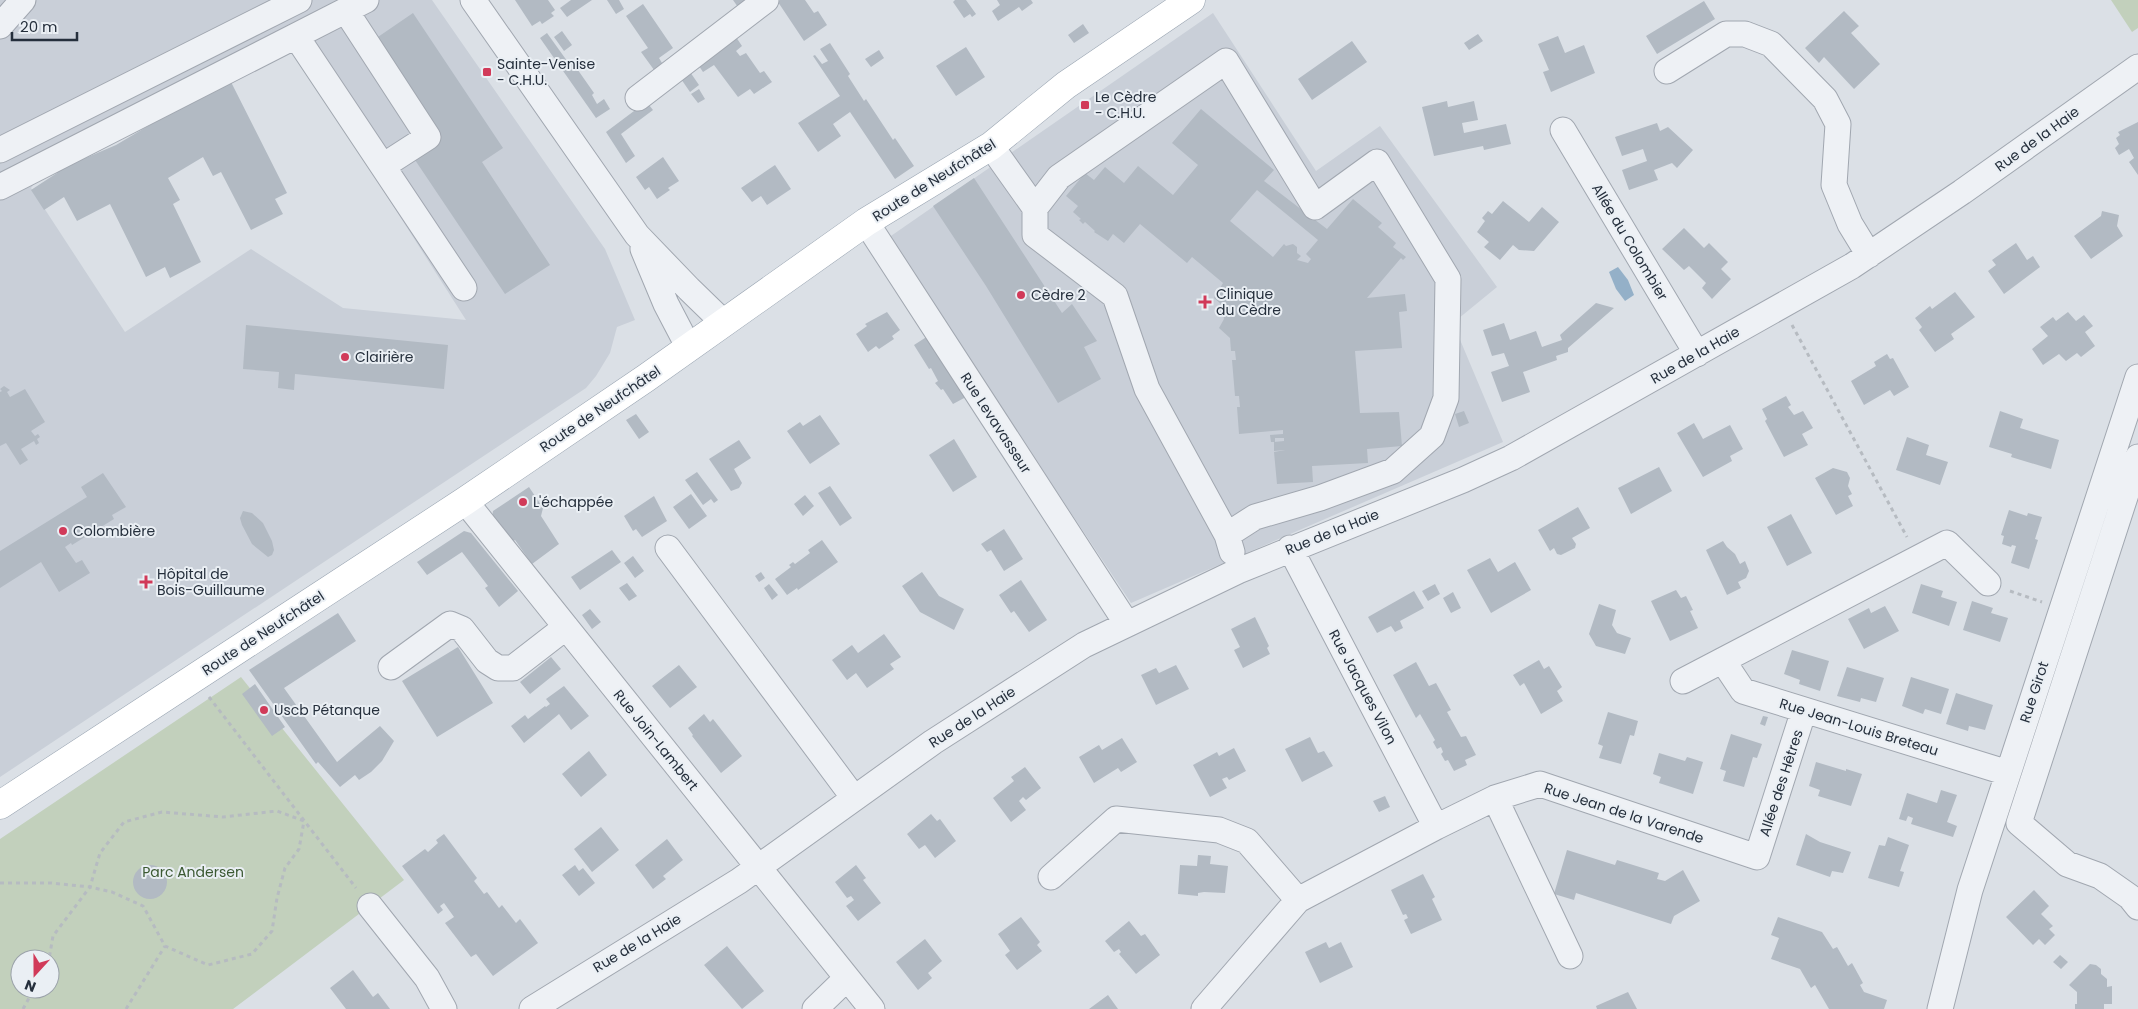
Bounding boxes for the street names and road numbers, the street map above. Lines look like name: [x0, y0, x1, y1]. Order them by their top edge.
street label: Rue de la Haie: [1991, 101, 2083, 176]
street label: Route de Neufchâtel: [868, 134, 1000, 226]
street label: Allée du Colombier: [1587, 180, 1673, 304]
street label: Rue de la Haie: [1647, 321, 1743, 389]
street label: Route de Neufchâtel: [536, 361, 664, 457]
street label: Rue Levavasseur: [956, 369, 1036, 477]
street label: Rue de la Haie: [1282, 504, 1382, 560]
street label: Route de Neufchâtel: [198, 586, 328, 680]
street label: Rue Jacques Vilon: [1324, 626, 1402, 748]
street label: Rue Girot: [2015, 659, 2053, 725]
street label: Rue de la Haie: [925, 681, 1020, 753]
street label: Rue Join-Lambert: [609, 685, 703, 795]
street label: Rue Jean-Louis Breteau: [1777, 693, 1941, 761]
street label: Allée des Hêtres: [1754, 727, 1808, 839]
street label: Rue Jean de la Varende: [1542, 778, 1707, 848]
street label: Rue de la Haie: [589, 909, 685, 977]

